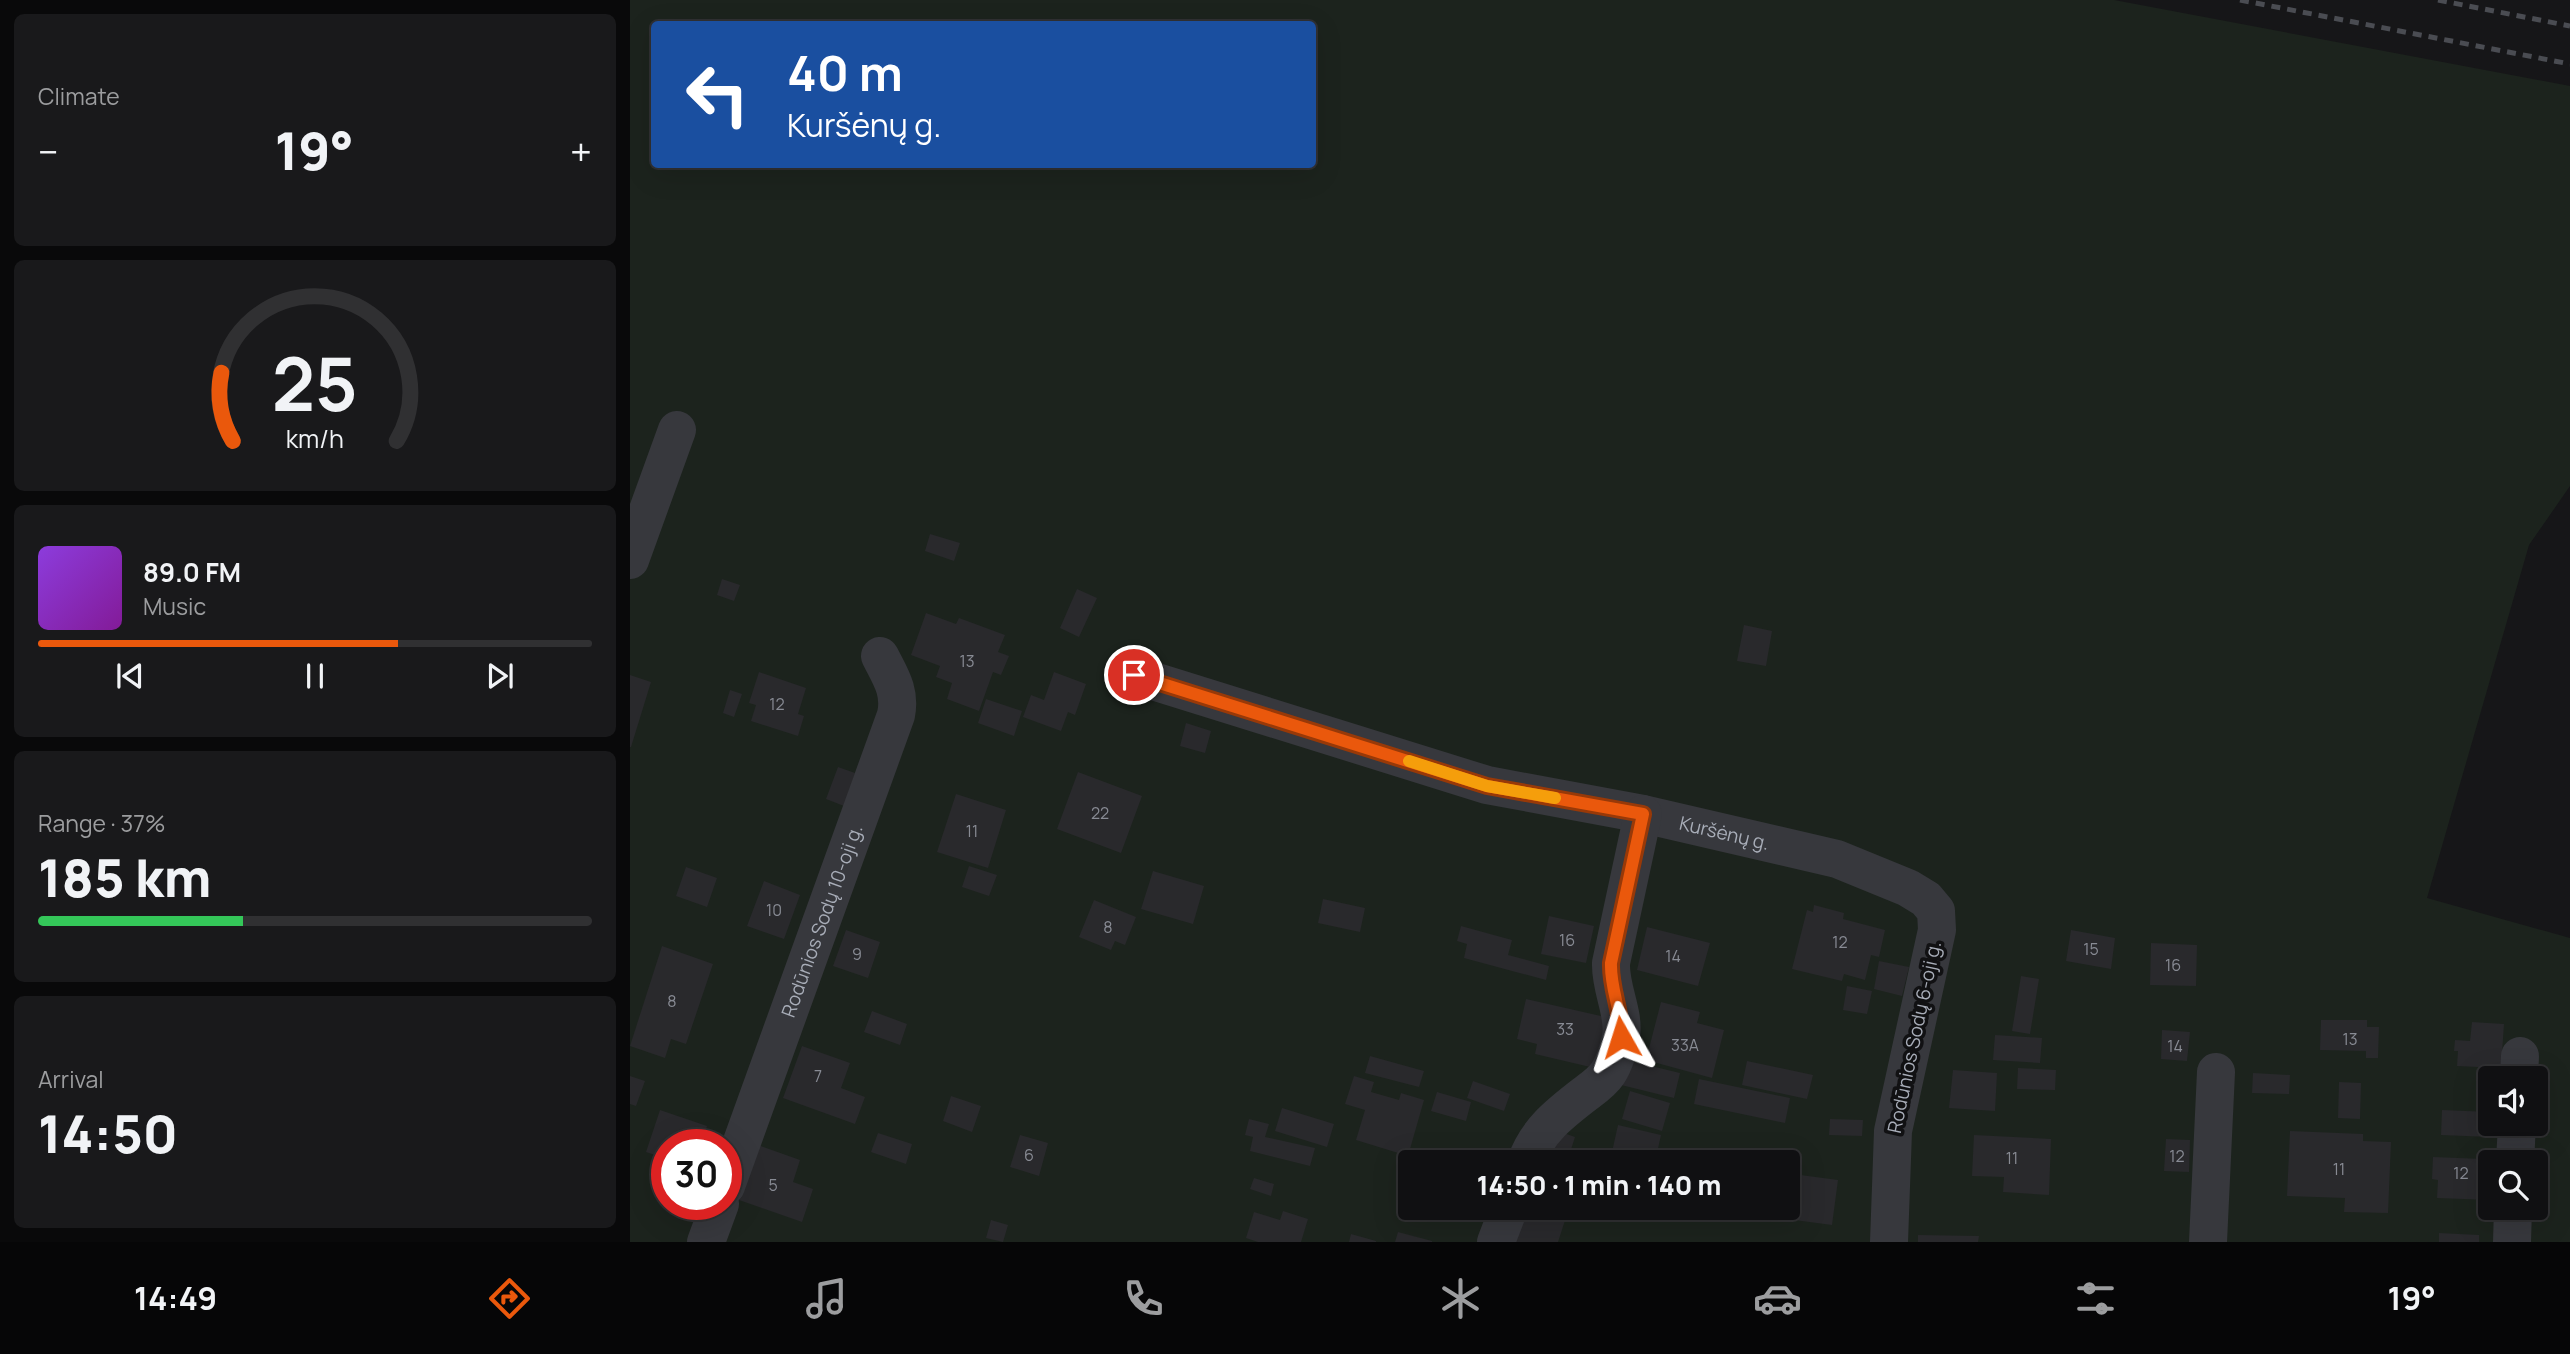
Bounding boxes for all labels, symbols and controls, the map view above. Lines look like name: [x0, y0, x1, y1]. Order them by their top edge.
text: 40 m: [787, 39, 903, 106]
icon: left: [672, 49, 763, 140]
text: Climate: [38, 80, 120, 112]
text: Kuršėnų g.: [787, 103, 941, 147]
text: 19°: [275, 115, 354, 186]
text: −: [38, 125, 59, 177]
text: +: [570, 125, 592, 177]
text: 25: [272, 334, 358, 434]
text: km/h: [286, 421, 344, 456]
text: 89.0 FM: [143, 554, 241, 590]
text: Music: [143, 590, 206, 622]
pin: [1104, 645, 1164, 705]
house number: 13: [959, 650, 975, 672]
icon: arrive: [1115, 656, 1153, 694]
icon: previous: [111, 657, 149, 695]
icon: pause: [296, 657, 334, 695]
icon: next: [481, 657, 519, 695]
house number: 12: [769, 693, 785, 715]
house number: 22: [1091, 802, 1109, 824]
text: Range · 37%: [38, 807, 165, 839]
street label: Kuršėnų g.: [1677, 810, 1772, 856]
house number: 11: [966, 820, 978, 842]
street label: Rodūnios Sodų 10-oji g.: [775, 821, 868, 1021]
text: 185 km: [38, 842, 211, 913]
house number: 10: [766, 899, 782, 921]
house number: 8: [1103, 916, 1113, 938]
house number: 16: [1559, 929, 1575, 951]
house number: 12: [1832, 931, 1848, 953]
house number: 15: [2083, 938, 2099, 960]
street label: Rodūnios Sodų 6-oji g.: [1881, 939, 1947, 1135]
house number: 9: [852, 943, 862, 965]
house number: 14: [1665, 945, 1681, 967]
house number: 16: [2165, 954, 2181, 976]
house number: 8: [667, 990, 677, 1012]
position arrow: [1584, 1000, 1658, 1074]
house number: 33: [1556, 1018, 1574, 1040]
house number: 13: [2342, 1028, 2358, 1050]
house number: 33A: [1671, 1034, 1699, 1056]
house number: 14: [2167, 1035, 2183, 1057]
text: Arrival: [38, 1063, 104, 1095]
house number: 7: [814, 1065, 822, 1087]
map controls: [2478, 1066, 2548, 1220]
button: sound: [2478, 1066, 2548, 1136]
text: 14:50: [38, 1098, 178, 1169]
speed limit sign: 30: [651, 1129, 742, 1220]
house number: 6: [1024, 1144, 1034, 1166]
house number: 12: [2169, 1145, 2185, 1167]
house number: 11: [2006, 1147, 2018, 1169]
button: search: [2478, 1150, 2548, 1220]
house number: 11: [2333, 1158, 2345, 1180]
house number: 12: [2453, 1162, 2469, 1184]
text: 14:50 · 1 min · 140 m: [1477, 1167, 1721, 1203]
house number: 5: [768, 1174, 778, 1196]
icon: directions: [485, 1274, 534, 1323]
icon: music: [802, 1274, 851, 1323]
icon: phone: [1119, 1274, 1168, 1323]
icon: climate: [1436, 1274, 1485, 1323]
icon: car: [1753, 1274, 1802, 1323]
icon: filters: [2071, 1274, 2120, 1323]
text: 14:49: [134, 1276, 217, 1320]
text: 19°: [2388, 1276, 2436, 1320]

